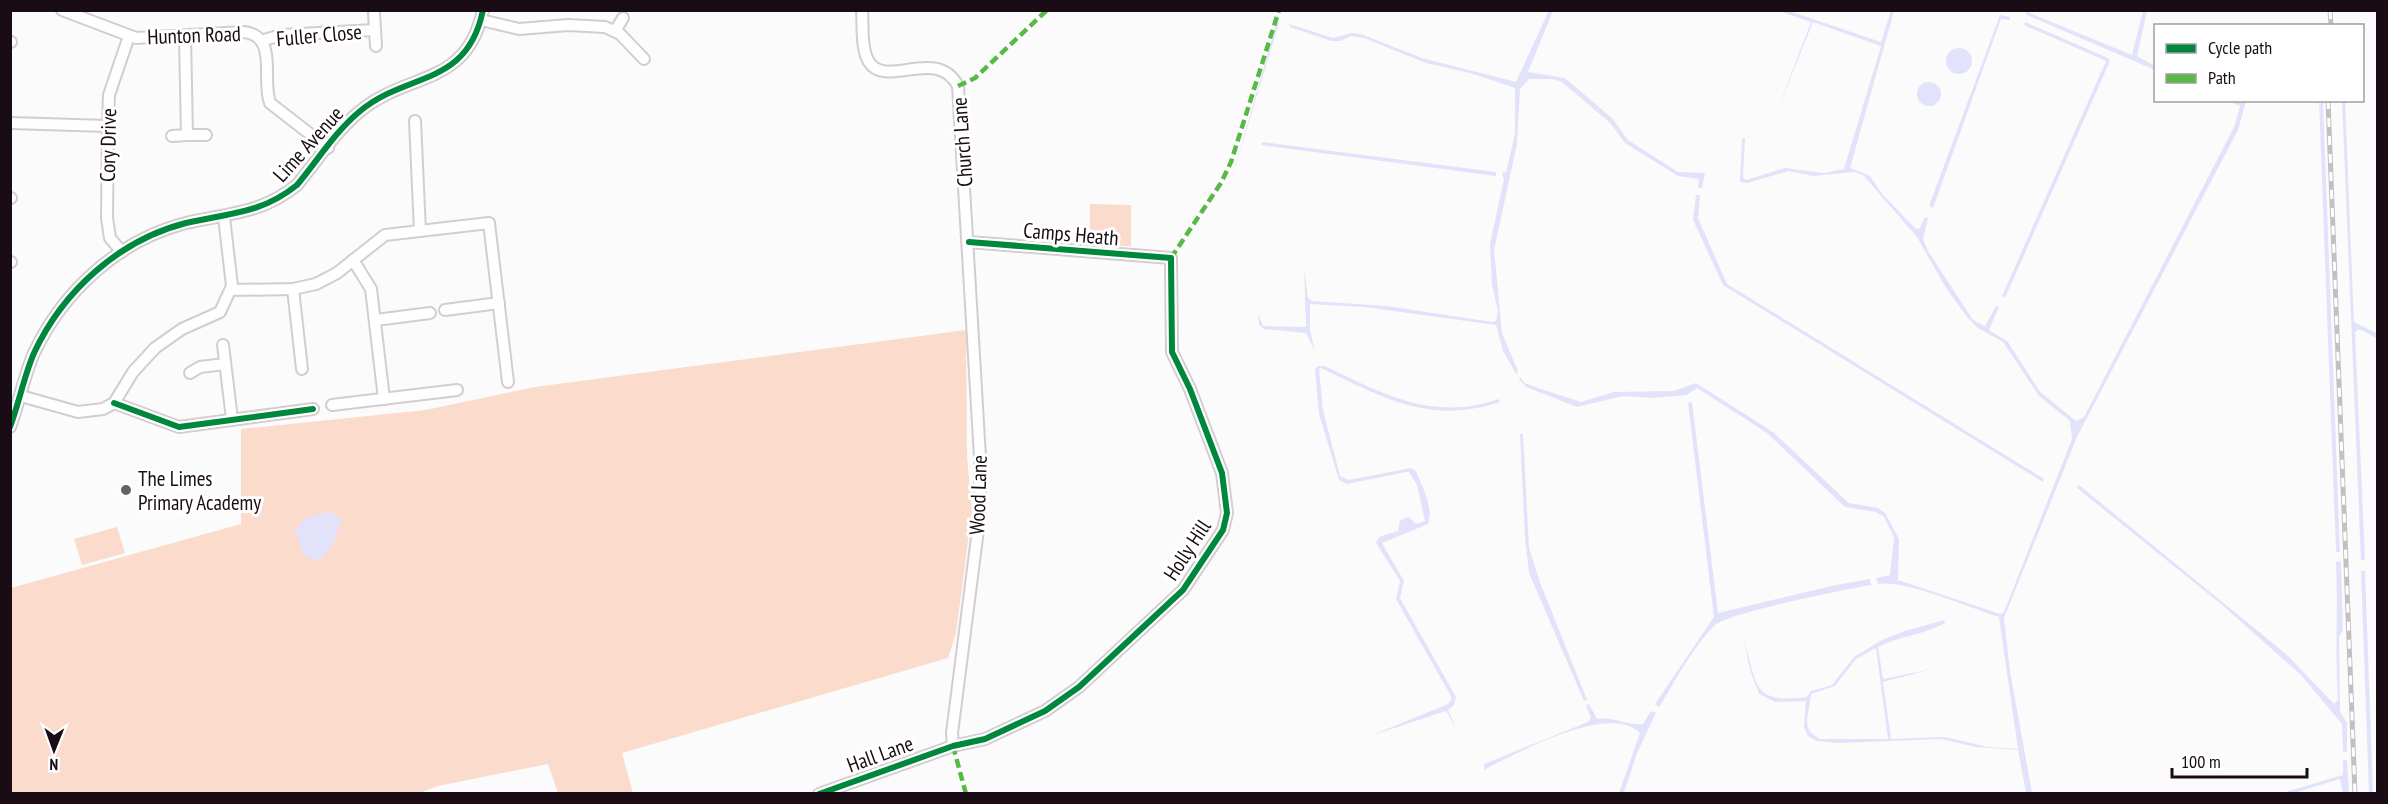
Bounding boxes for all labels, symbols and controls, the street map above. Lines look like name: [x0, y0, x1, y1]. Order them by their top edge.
street label: Fuller Close: [275, 18, 363, 52]
street label: Hunton Road: [147, 20, 241, 50]
legend: [2154, 24, 2364, 102]
text: Cycle path: [2208, 36, 2272, 59]
text: Path: [2208, 66, 2236, 89]
street label: Church Lane: [945, 96, 979, 188]
street label: Lime Avenue: [267, 101, 349, 187]
street label: Cory Drive: [94, 108, 122, 182]
street label: Camps Heath: [1022, 216, 1120, 252]
street label: Wood Lane: [963, 455, 993, 535]
place label: The Limes Primary Academy: [138, 465, 261, 516]
marker: The Limes Primary Academy: [119, 483, 133, 497]
street label: Holly Hill: [1157, 514, 1217, 586]
north arrow: [24, 720, 84, 780]
street label: Hall Lane: [843, 730, 917, 778]
scale bar: [2172, 741, 2307, 779]
text: 100 m: [2181, 750, 2221, 773]
text: N: [49, 755, 58, 775]

